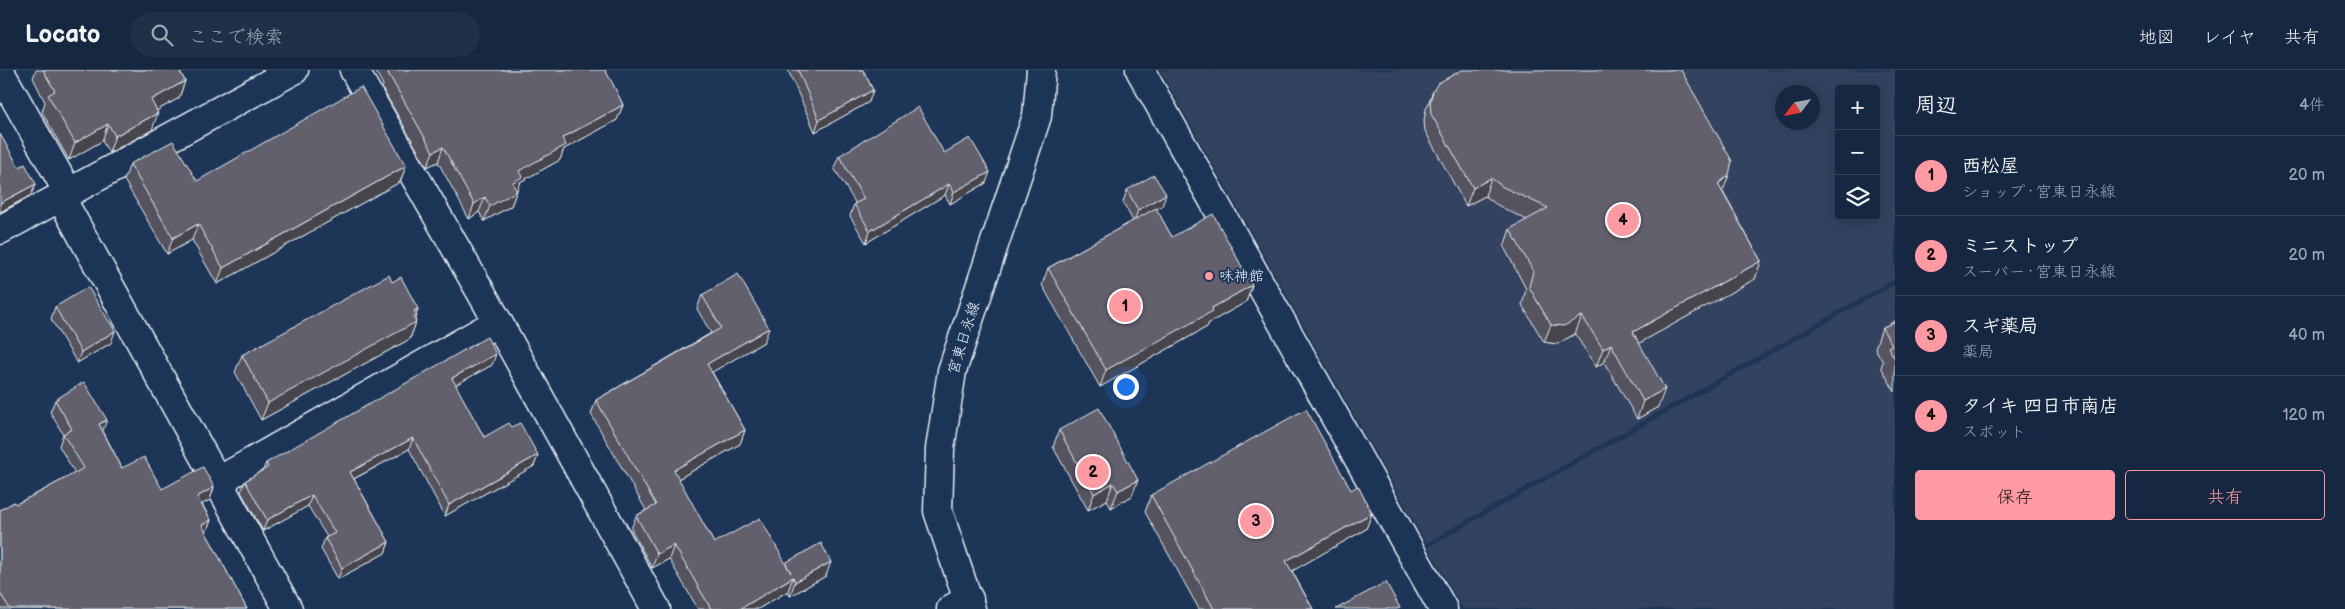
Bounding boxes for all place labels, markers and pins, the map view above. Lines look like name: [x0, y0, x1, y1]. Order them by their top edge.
pin: 4: [1607, 201, 1639, 239]
place label: 味神館: [1219, 267, 1264, 286]
marker: 味神館: [1203, 270, 1215, 282]
pin: 1: [1109, 287, 1141, 325]
pin: 2: [1077, 453, 1109, 491]
pin: 3: [1240, 502, 1272, 540]

